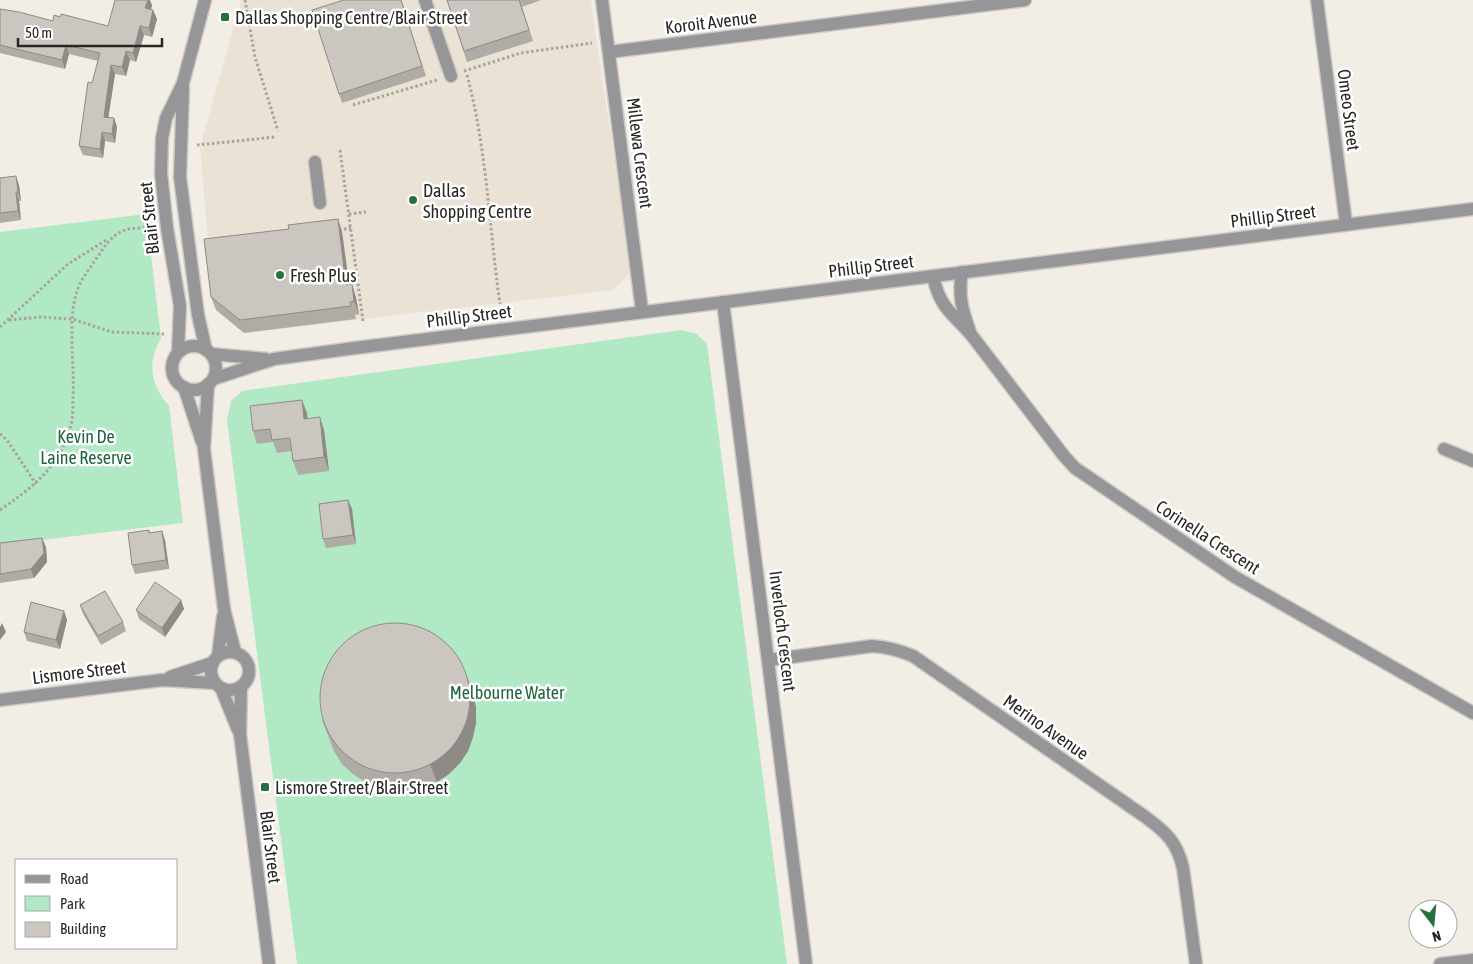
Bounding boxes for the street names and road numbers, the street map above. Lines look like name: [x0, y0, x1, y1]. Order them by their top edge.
street label: Koroit Avenue: [664, 6, 758, 38]
street label: Omeo Street: [1334, 68, 1364, 152]
street label: Millewa Crescent: [623, 96, 657, 210]
street label: Blair Street: [135, 181, 163, 255]
street label: Phillip Street: [1229, 200, 1317, 232]
street label: Phillip Street: [827, 250, 915, 282]
street label: Phillip Street: [425, 300, 513, 332]
street label: Corinella Crescent: [1152, 496, 1264, 578]
street label: Inverloch Crescent: [765, 569, 801, 693]
street label: Lismore Street: [31, 656, 127, 688]
street label: Merino Avenue: [999, 690, 1093, 764]
street label: Blair Street: [256, 809, 286, 885]

